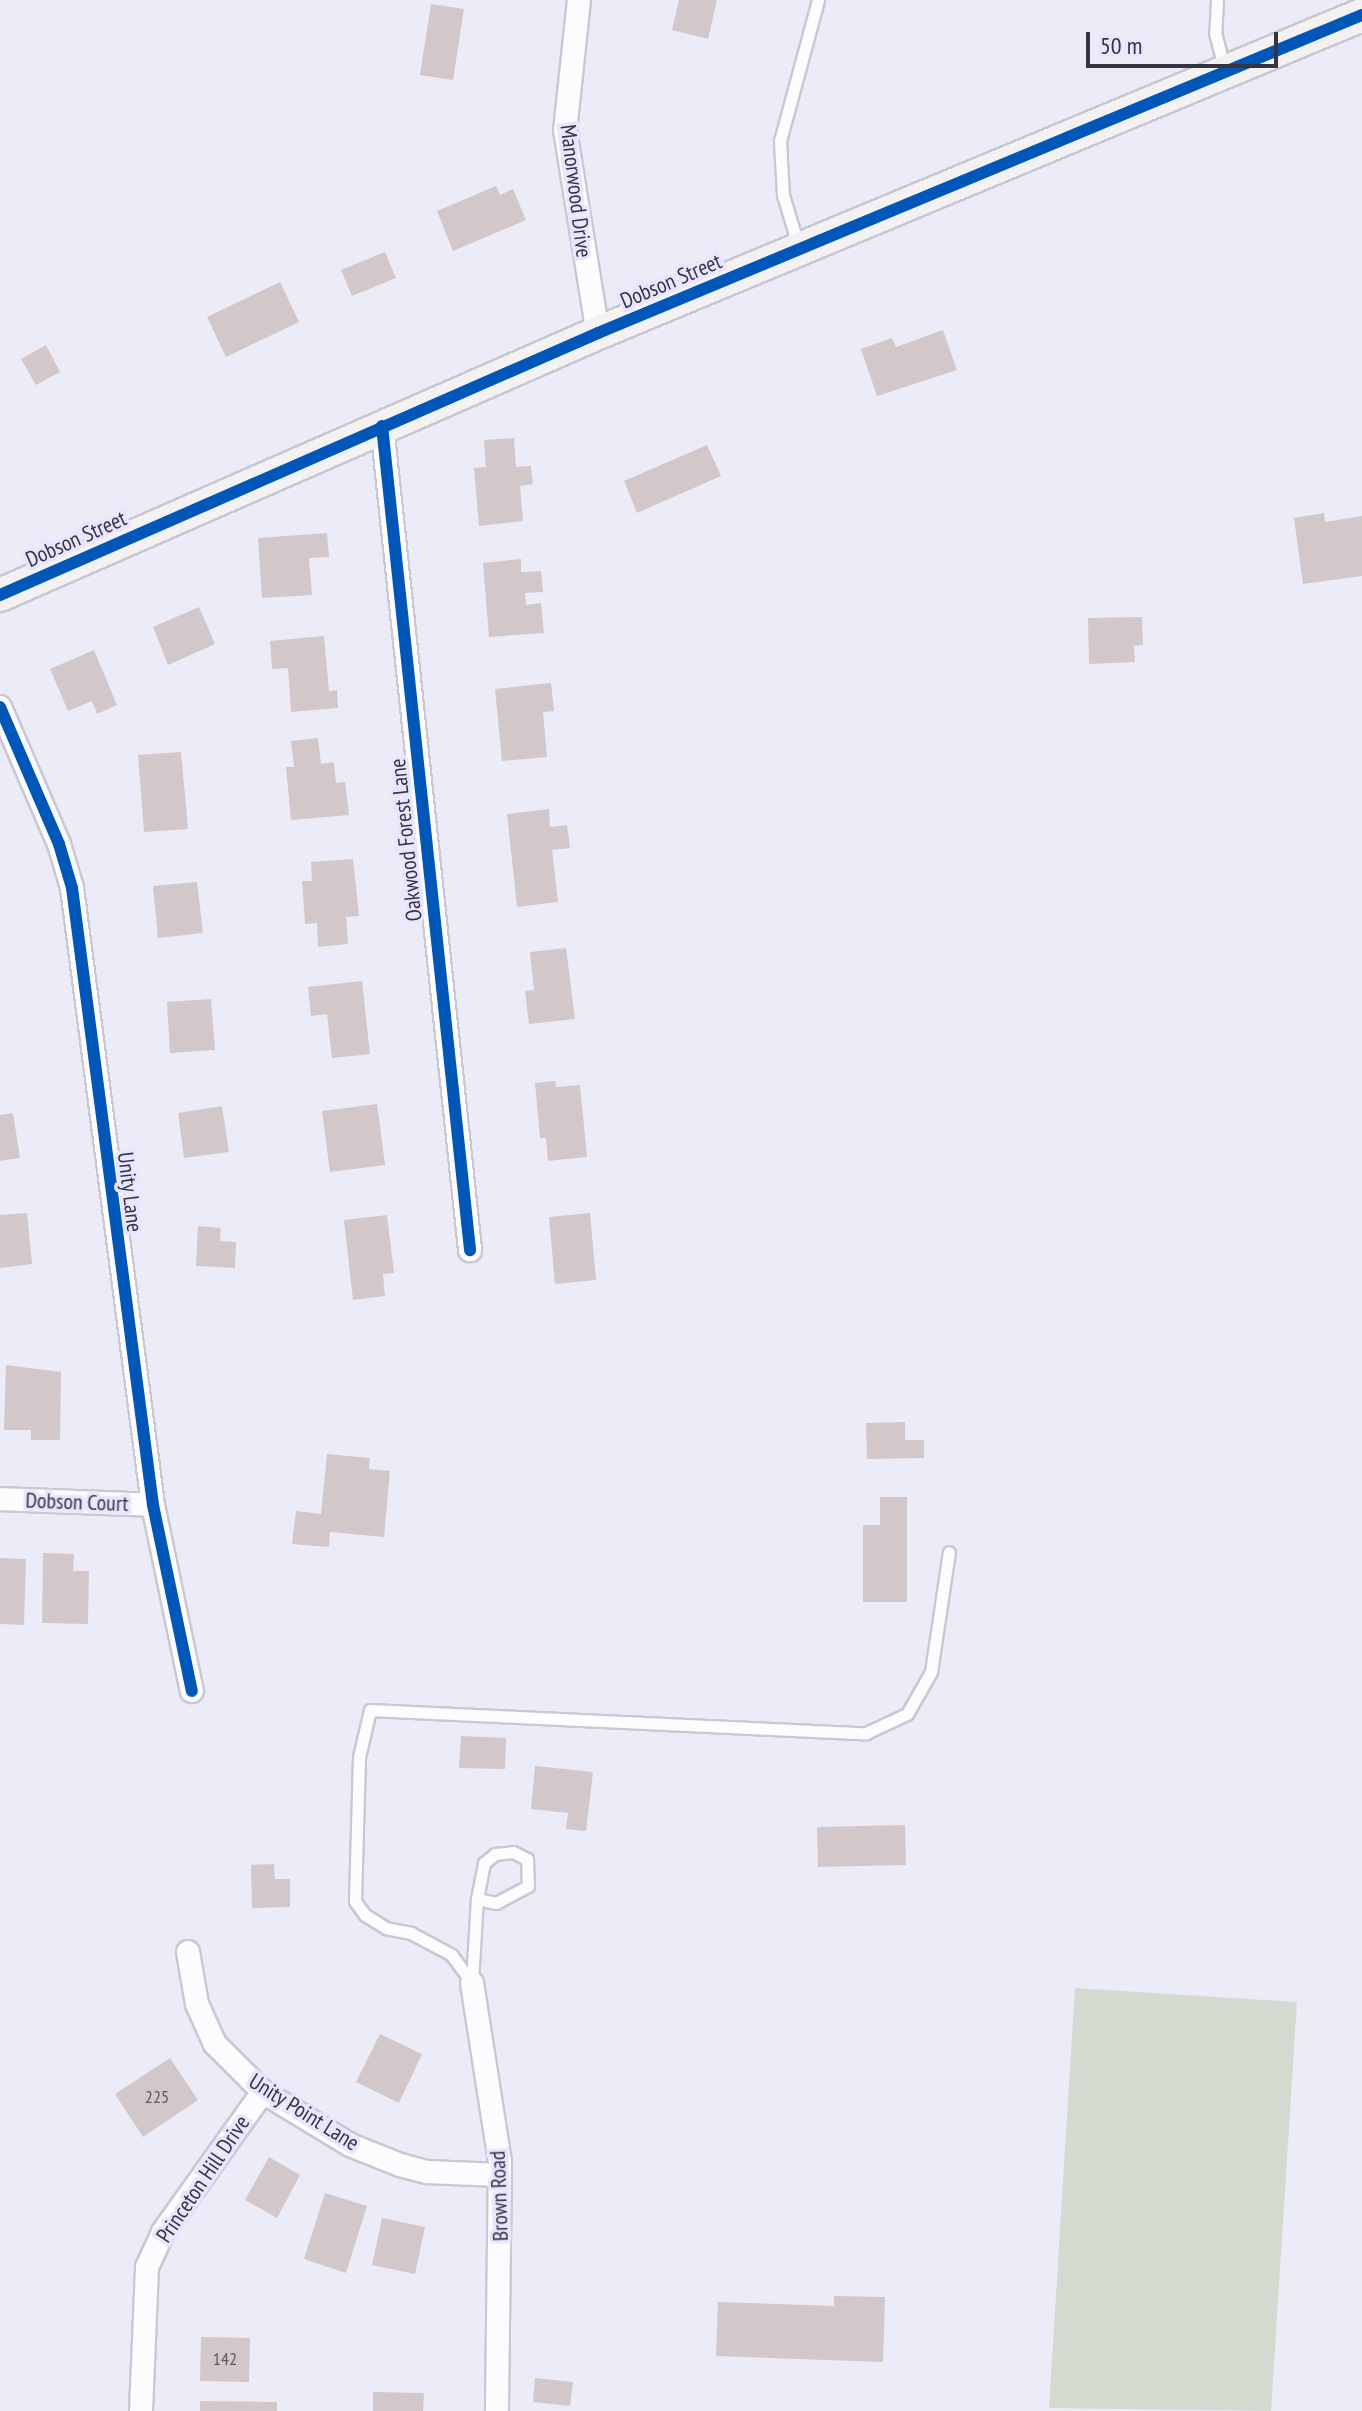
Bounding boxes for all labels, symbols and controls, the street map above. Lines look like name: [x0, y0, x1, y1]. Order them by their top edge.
scale bar: [1090, 16, 1282, 66]
text: 50 m: [1100, 30, 1142, 61]
street label: Manorwood Drive: [555, 123, 597, 259]
street label: Dobson Street: [616, 248, 726, 314]
street label: Dobson Street: [22, 505, 130, 573]
street label: Oakwood Forest Lane: [384, 757, 428, 923]
street label: Unity Lane: [112, 1150, 148, 1234]
street label: Dobson Court: [25, 1487, 129, 1517]
street label: Unity Point Lane: [244, 2068, 364, 2156]
house number: 225: [145, 2086, 169, 2108]
street label: Princeton Hill Drive: [151, 2110, 255, 2248]
street label: Brown Road: [484, 2150, 514, 2242]
house number: 142: [213, 2348, 237, 2370]

